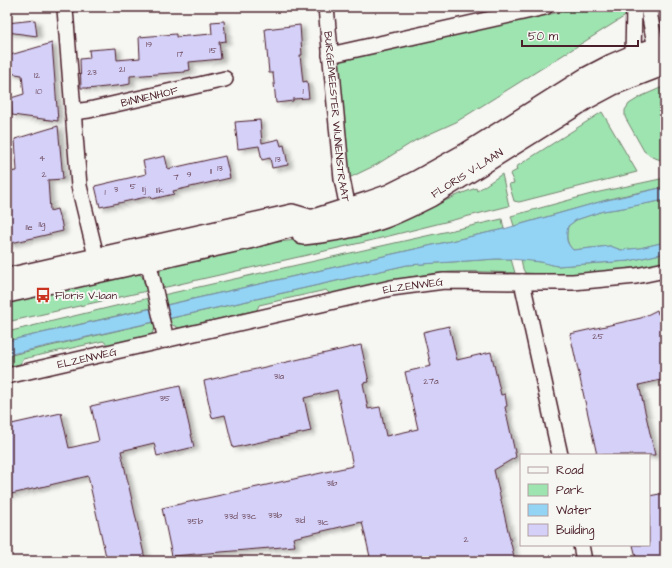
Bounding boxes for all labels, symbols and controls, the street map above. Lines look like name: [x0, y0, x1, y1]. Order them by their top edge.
scale bar: [522, 22, 638, 48]
text: 50 m: [528, 28, 559, 45]
street label: BURGEMEESTER WIJNENSTRAAT: [321, 30, 354, 203]
house number: 19: [146, 38, 152, 51]
house number: 15: [209, 44, 217, 57]
house number: 17: [177, 48, 184, 61]
house number: 21: [119, 63, 125, 76]
house number: 23: [87, 66, 97, 79]
house number: 12: [34, 69, 41, 82]
street label: BINNENHOF: [119, 82, 180, 110]
house number: 10: [36, 85, 43, 98]
house number: 1: [302, 85, 304, 98]
street label: FLORIS V-LAAN: [428, 145, 506, 201]
house number: 4: [39, 152, 45, 165]
house number: 13: [275, 153, 281, 166]
house number: 13: [217, 162, 223, 175]
house number: 11: [210, 165, 212, 178]
house number: 2: [41, 168, 47, 181]
house number: 9: [186, 168, 192, 181]
house number: 7: [173, 171, 179, 184]
house number: 5: [130, 180, 137, 193]
house number: 3: [114, 183, 119, 196]
house number: 11j: [142, 183, 146, 196]
house number: 11k: [156, 184, 164, 197]
house number: 1: [104, 186, 106, 199]
house number: 11g: [39, 218, 46, 231]
house number: 11e: [25, 221, 33, 234]
street label: ELZENWEG: [381, 274, 444, 297]
bus stop icon: Floris V-laan: [34, 286, 52, 304]
place label: Floris V-laan: [55, 288, 117, 303]
house number: 25: [592, 330, 604, 343]
street label: ELZENWEG: [56, 344, 119, 372]
house number: 31a: [274, 370, 285, 383]
house number: 27a: [423, 375, 439, 388]
house number: 35: [160, 392, 171, 405]
legend: [520, 454, 650, 546]
text: Road: [556, 462, 584, 479]
house number: 31b: [327, 477, 337, 490]
text: Park: [556, 482, 584, 499]
text: Water: [556, 502, 592, 519]
house number: 33b: [268, 509, 282, 522]
house number: 33d: [224, 510, 238, 523]
house number: 33c: [242, 510, 257, 523]
house number: 31d: [295, 514, 306, 527]
house number: 35b: [187, 515, 203, 528]
house number: 31c: [317, 516, 329, 529]
text: Building: [556, 522, 594, 540]
house number: 2: [463, 533, 469, 546]

